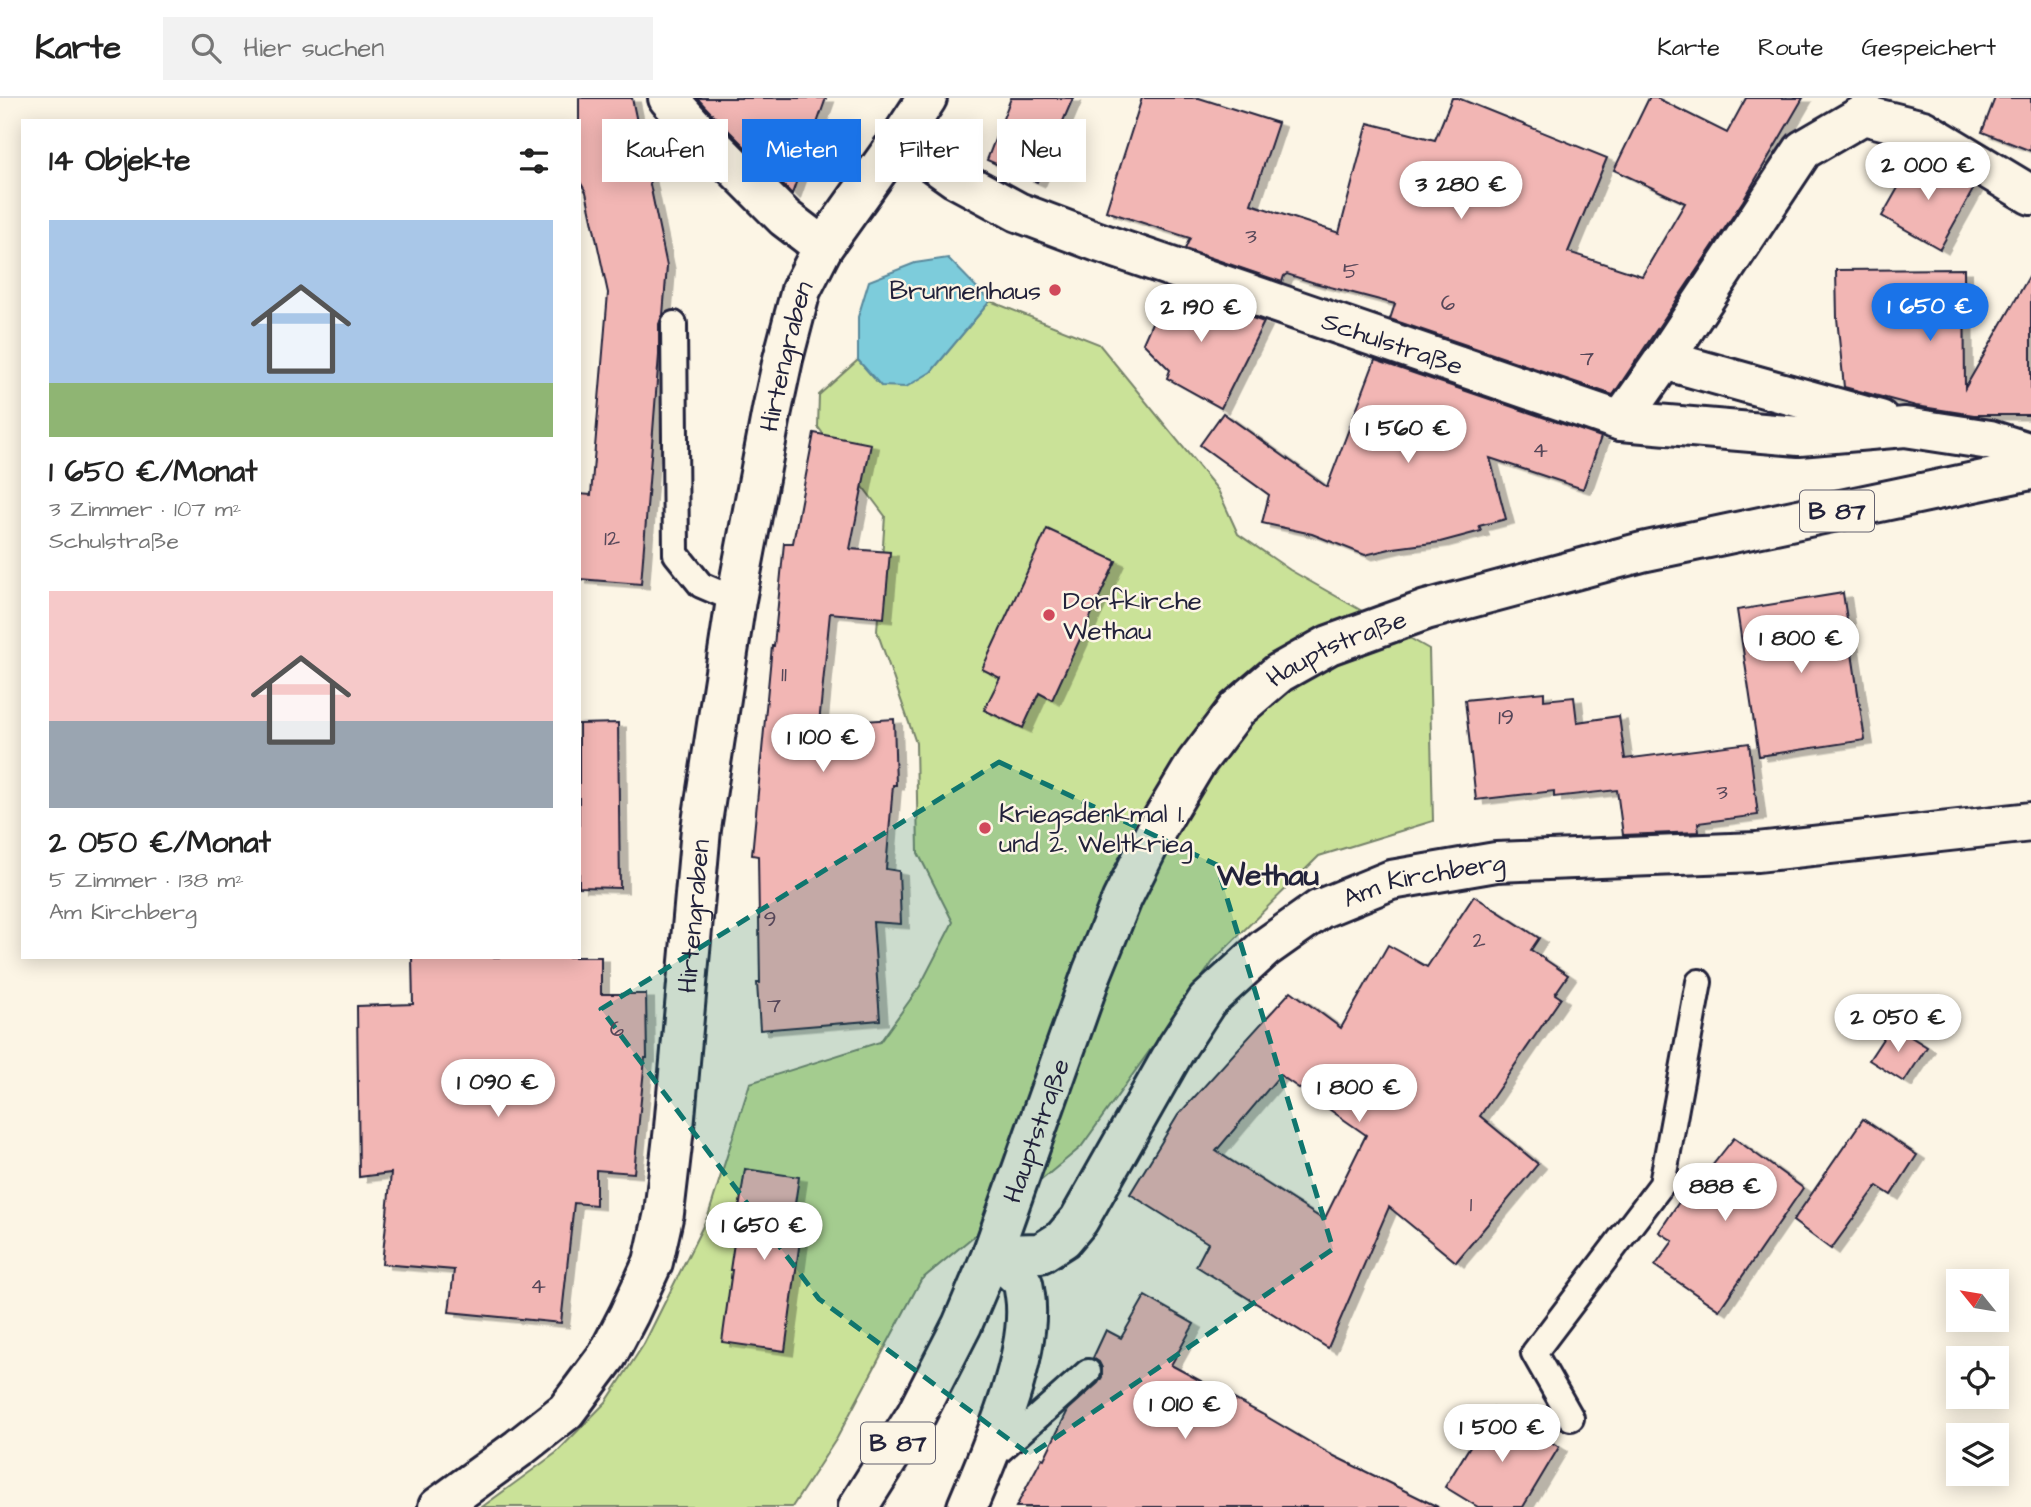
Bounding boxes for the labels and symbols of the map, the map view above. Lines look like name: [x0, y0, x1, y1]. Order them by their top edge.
pin: 2 000 €: [1863, 142, 1993, 202]
pin: 3 280 €: [1396, 162, 1526, 221]
house number: 3: [1245, 220, 1257, 252]
house number: 5: [1343, 255, 1359, 287]
place label: Brunnenhaus: [890, 273, 1041, 309]
street label: Hirtengraben: [751, 274, 822, 435]
marker: Brunnenhaus: [1047, 282, 1063, 298]
pin: 1 650 €: [1865, 284, 1995, 343]
pin: 2 190 €: [1136, 285, 1266, 344]
house number: 6: [1441, 287, 1455, 319]
street label: Schulstraße: [1317, 303, 1468, 385]
house number: 7: [1580, 342, 1594, 374]
pin: 1 560 €: [1343, 406, 1473, 465]
house number: 4: [1532, 434, 1548, 466]
road number: B 87: [1800, 490, 1874, 532]
house number: 12: [604, 522, 620, 554]
place label: Dorfkirche Wethau: [1063, 583, 1202, 649]
street label: Hauptstraße: [1258, 601, 1412, 696]
marker: Dorfkirche Wethau: [1041, 607, 1057, 623]
pin: 1 800 €: [1736, 616, 1866, 675]
house number: 11: [781, 658, 787, 690]
house number: 19: [1498, 701, 1514, 733]
pin: 1 100 €: [758, 714, 888, 774]
house number: 3: [1716, 776, 1728, 808]
place label: Kriegsdenkmal 1. und 2. Weltkrieg: [999, 796, 1193, 864]
marker: Kriegsdenkmal 1. und 2. Weltkrieg: [977, 820, 993, 836]
street label: Hirtengraben: [669, 838, 719, 995]
street label: Am Kirchberg: [1337, 845, 1506, 917]
district label: Wethau: [1216, 855, 1319, 897]
house number: 9: [763, 903, 777, 935]
house number: 2: [1472, 924, 1486, 956]
house number: 7: [767, 989, 781, 1021]
pin: 2 050 €: [1833, 995, 1963, 1054]
house number: 6: [610, 1013, 624, 1045]
street label: Hauptstraße: [995, 1054, 1079, 1208]
pin: 1 090 €: [433, 1060, 563, 1119]
pin: 1 800 €: [1294, 1065, 1424, 1124]
pin: 888 €: [1676, 1164, 1774, 1223]
house number: 1: [1470, 1188, 1473, 1220]
pin: 1 650 €: [699, 1202, 829, 1262]
north arrow: [1946, 1269, 2009, 1332]
house number: 4: [530, 1270, 546, 1302]
pin: 1 010 €: [1120, 1382, 1250, 1441]
pin: 1 500 €: [1437, 1404, 1567, 1464]
road number: B 87: [861, 1422, 935, 1464]

